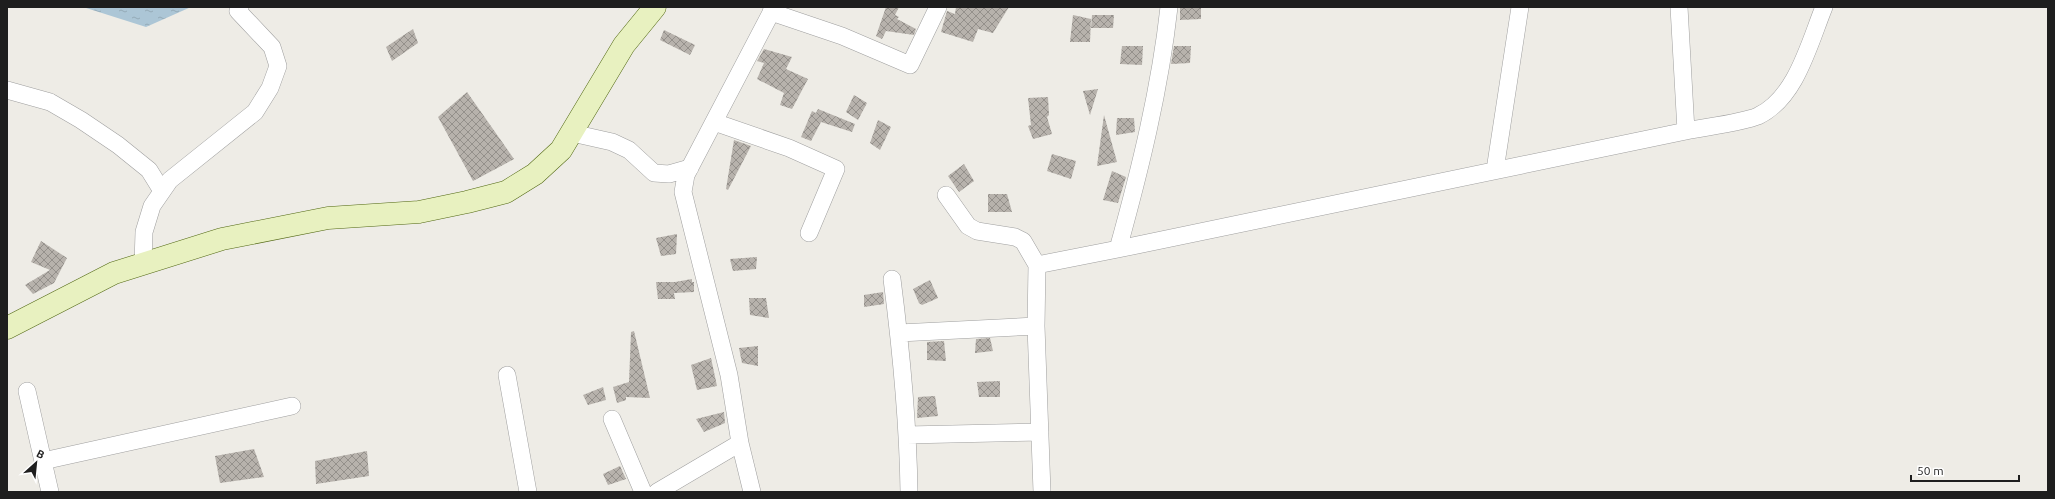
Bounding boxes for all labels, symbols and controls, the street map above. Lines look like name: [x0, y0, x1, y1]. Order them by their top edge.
north arrow: [16, 443, 56, 483]
text: B: [35, 447, 47, 461]
scale bar: [1911, 457, 2019, 483]
text: 50 m: [1917, 464, 1944, 477]

